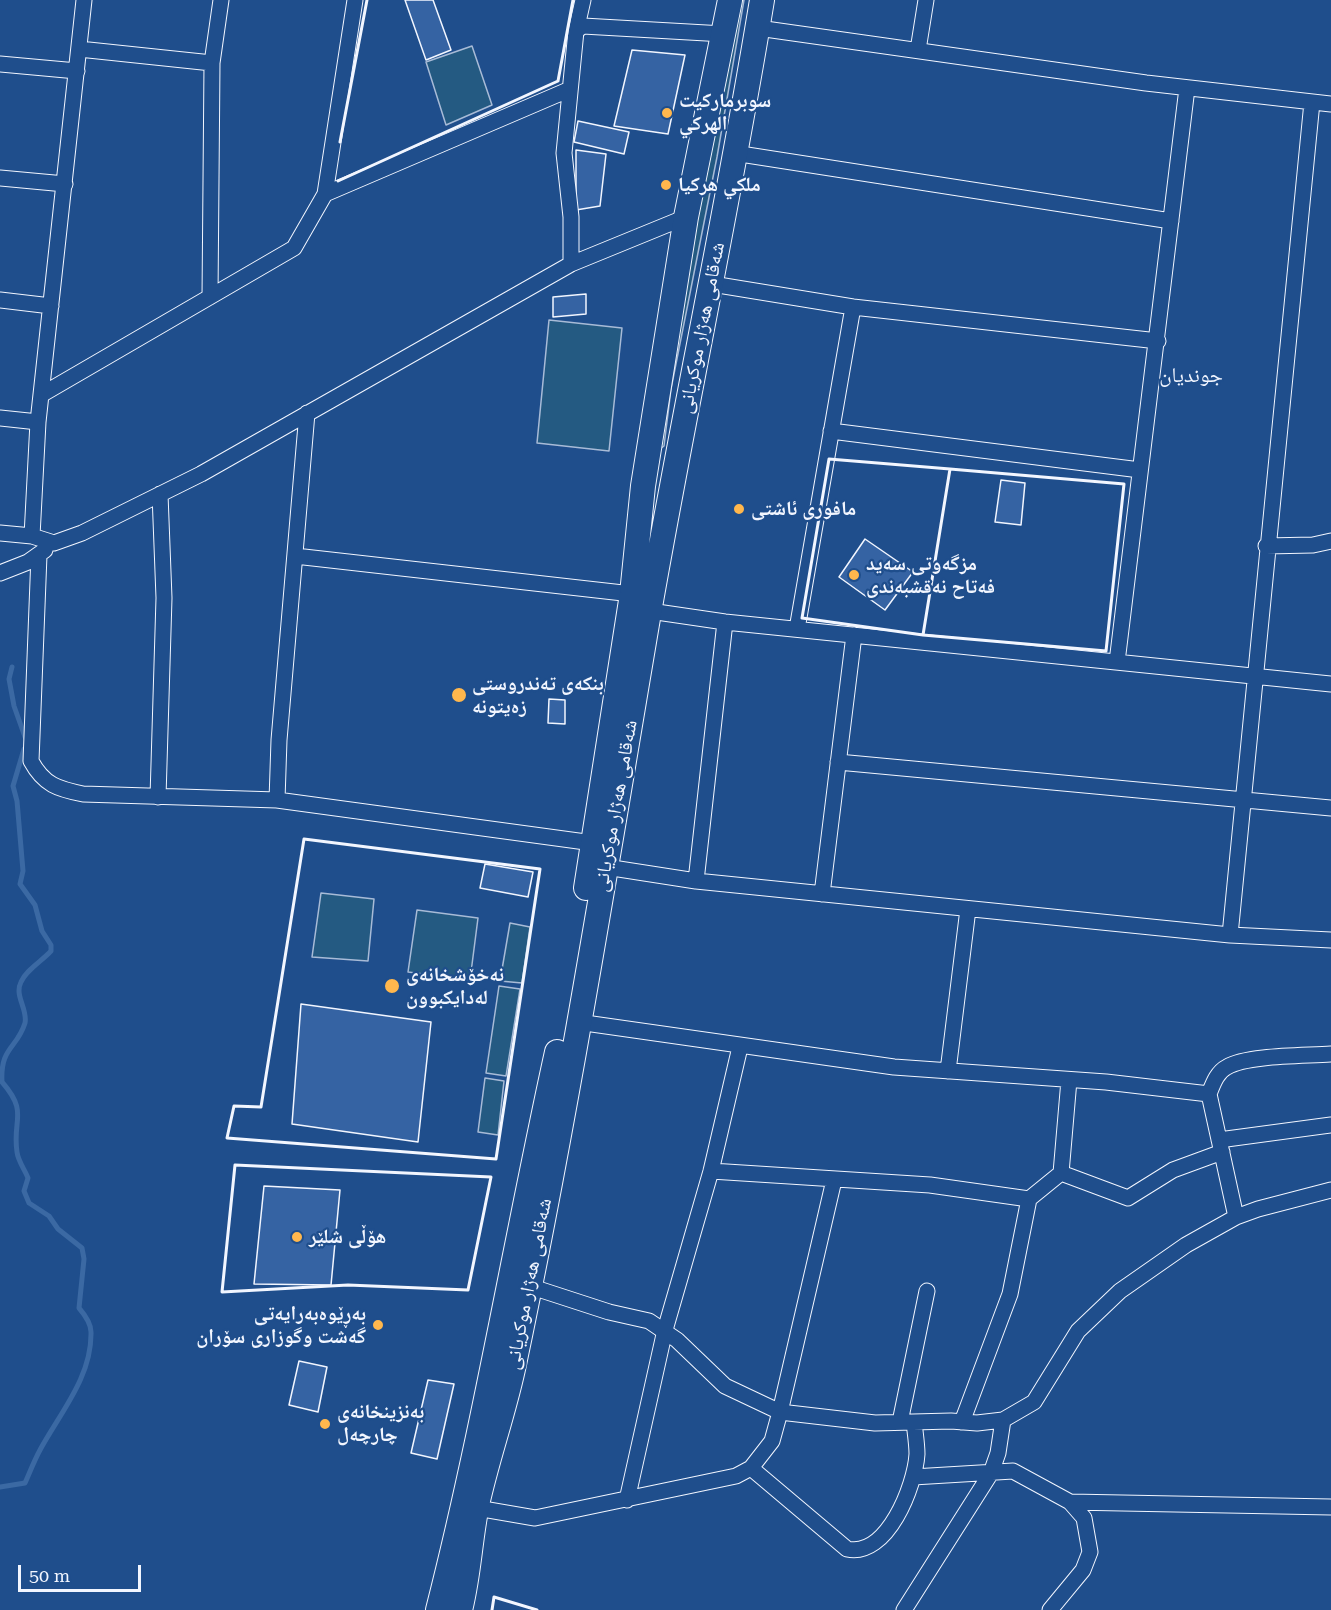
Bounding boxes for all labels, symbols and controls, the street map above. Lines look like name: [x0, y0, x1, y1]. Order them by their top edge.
place label: سوبرماركيت الهركي: [679, 89, 771, 136]
marker: سوبرماركيت الهركي: [660, 106, 674, 120]
place label: ملكي هركيا: [678, 173, 761, 197]
marker: ملكي هركيا: [659, 178, 673, 192]
street label: شەقامی ھەژار موکریانی: [674, 240, 730, 416]
district label: جوندیان: [1159, 363, 1223, 389]
place label: مافوری ئاشتی: [751, 497, 856, 521]
marker: مافوری ئاشتی: [732, 502, 746, 516]
place label: مزگەوتی سەید فەتاح نەقشبەندی: [866, 552, 995, 599]
marker: مزگەوتی سەید فەتاح نەقشبەندی: [847, 568, 861, 582]
place label: بنکەی تەندروستی زەیتونە: [472, 672, 604, 719]
marker: بنکەی تەندروستی زەیتونە: [450, 686, 468, 704]
street label: شەقامی ھەژار موکریانی: [589, 718, 643, 894]
place label: نەخۆشخانەی لەدایکبوون: [406, 963, 504, 1010]
marker: نەخۆشخانەی لەدایکبوون: [383, 977, 401, 995]
street label: شەقامی ھەژار موکریانی: [501, 1196, 557, 1372]
place label: هۆڵی شلێر: [309, 1225, 386, 1249]
marker: هۆڵی شلێر: [290, 1230, 304, 1244]
place label: بەڕێوەبەرایەتی گەشت وگوزاری سۆران: [196, 1302, 366, 1349]
marker: بەڕێوەبەرایەتی گەشت وگوزاری سۆران: [371, 1318, 385, 1332]
place label: بەنزینخانەی چارچەل: [337, 1400, 424, 1447]
marker: بەنزینخانەی چارچەل: [318, 1417, 332, 1431]
scale bar: [21, 1553, 144, 1591]
text: 50 m: [29, 1565, 70, 1586]

